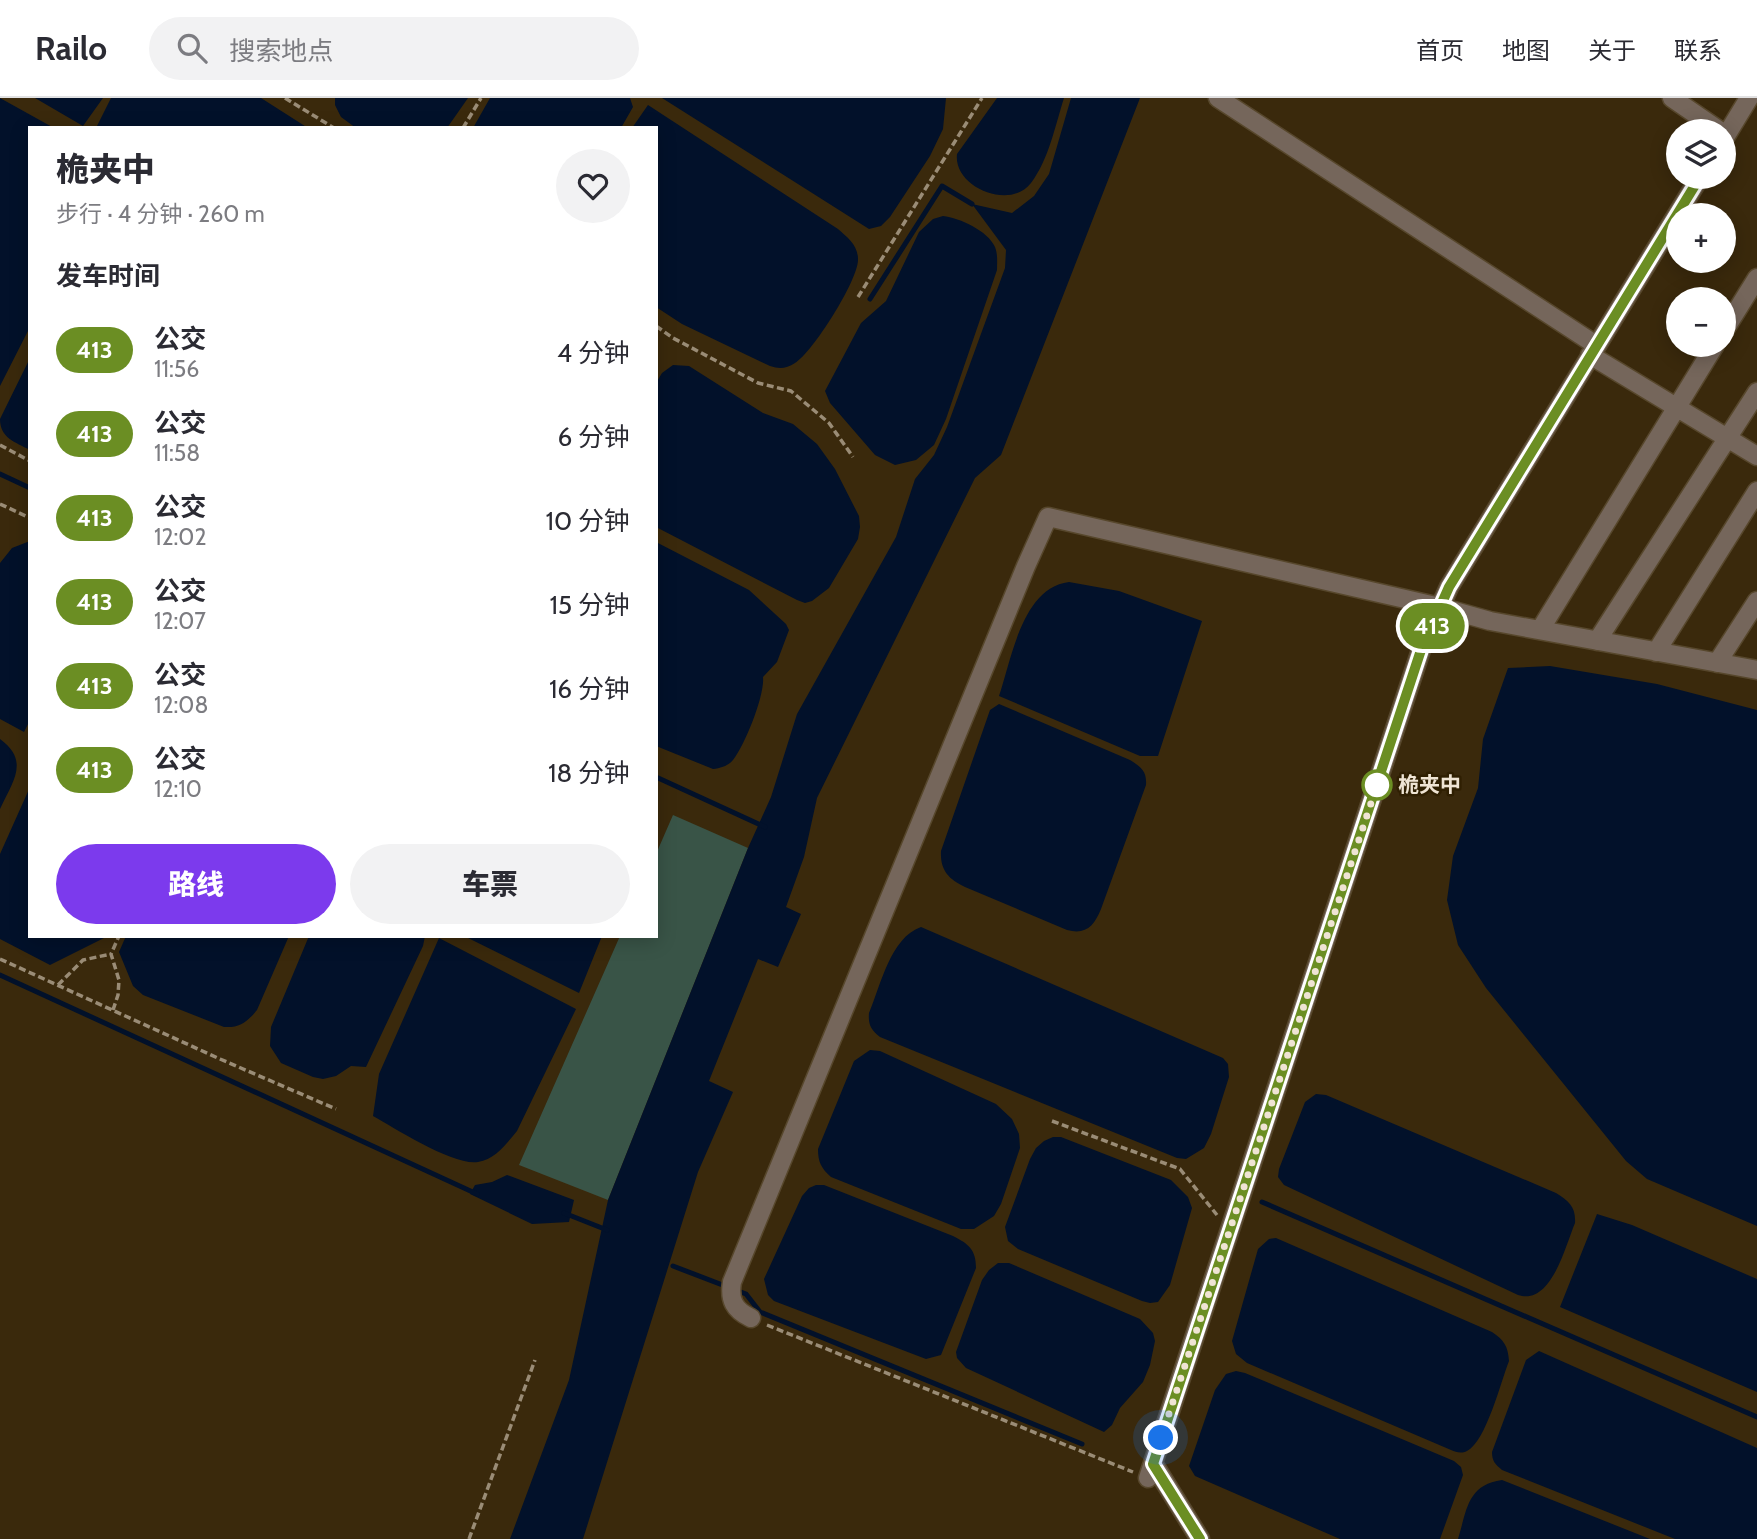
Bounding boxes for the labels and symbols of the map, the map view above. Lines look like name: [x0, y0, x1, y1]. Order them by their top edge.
line badge: 413: [1392, 603, 1472, 649]
marker: 桅夹中: [1362, 770, 1392, 800]
place label: 桅夹中: [1398, 772, 1461, 797]
your location: [1143, 1420, 1178, 1455]

